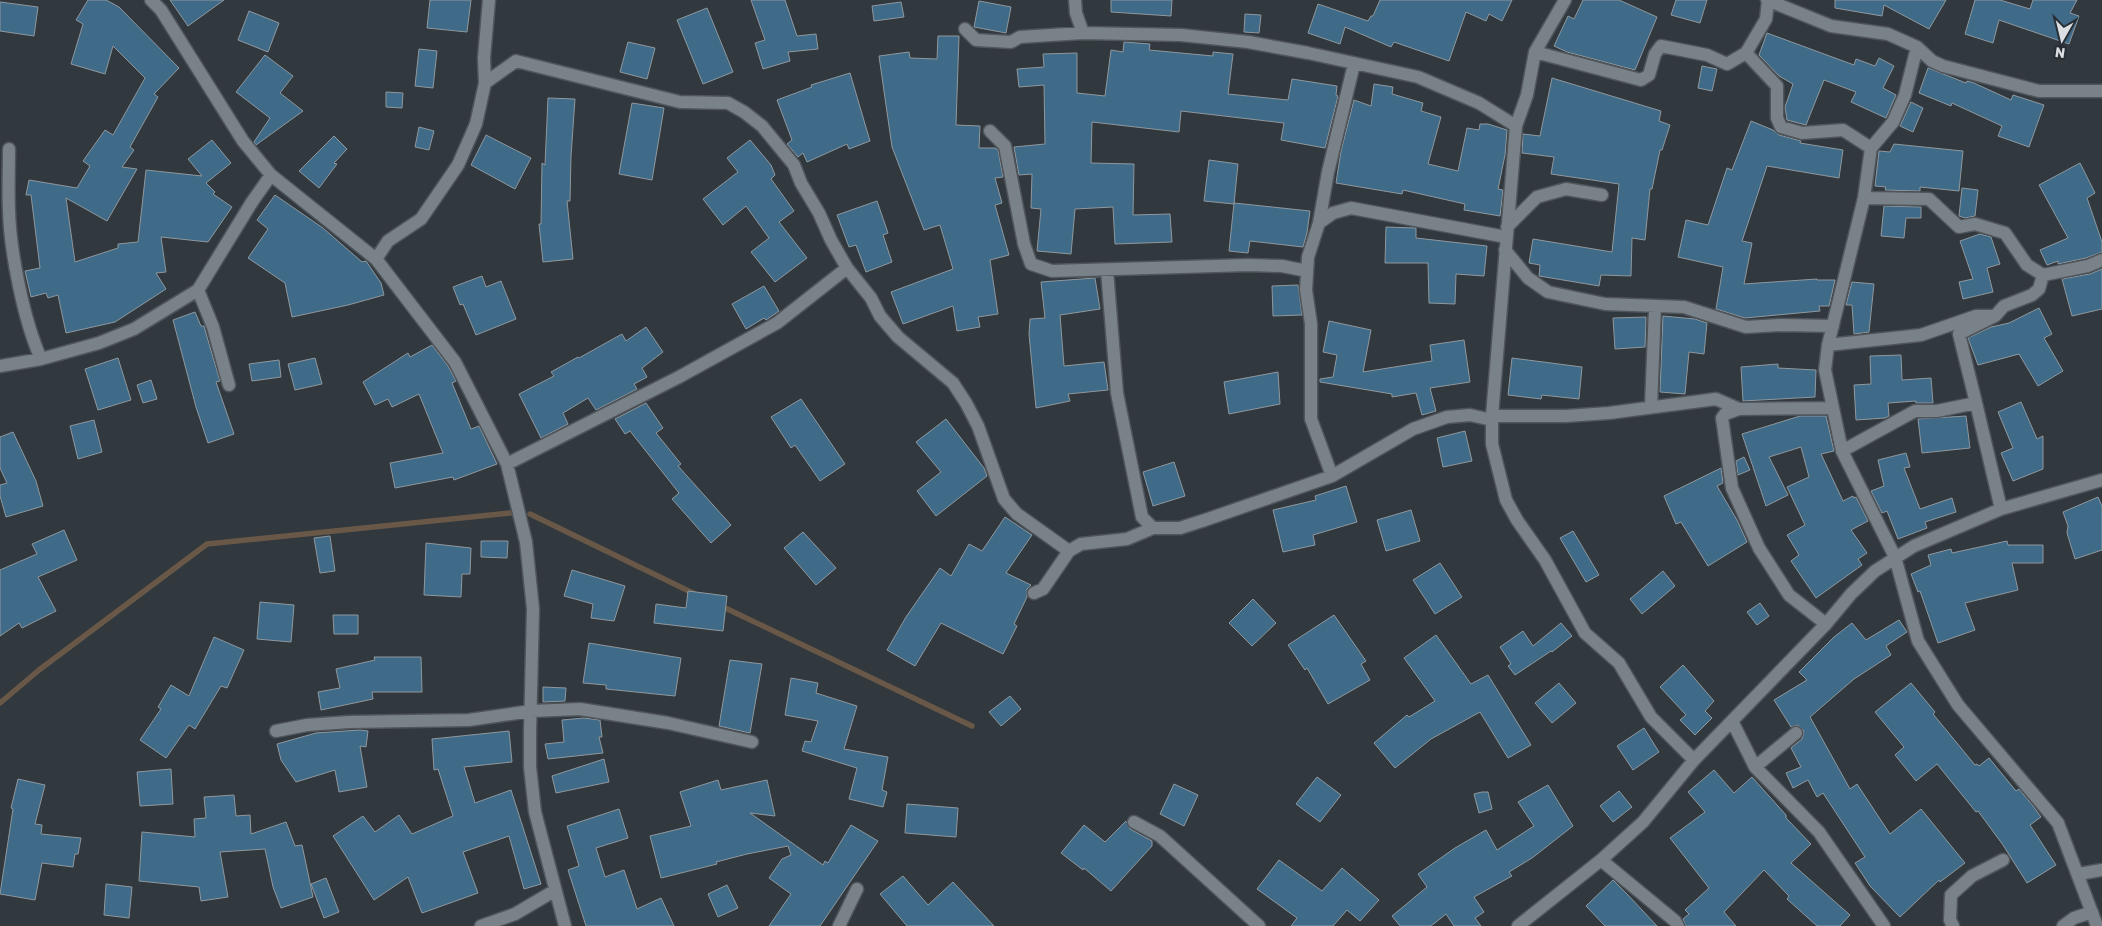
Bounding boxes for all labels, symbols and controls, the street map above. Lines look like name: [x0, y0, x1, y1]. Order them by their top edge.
north arrow: [2037, 15, 2087, 65]
text: N: [2054, 43, 2066, 61]

